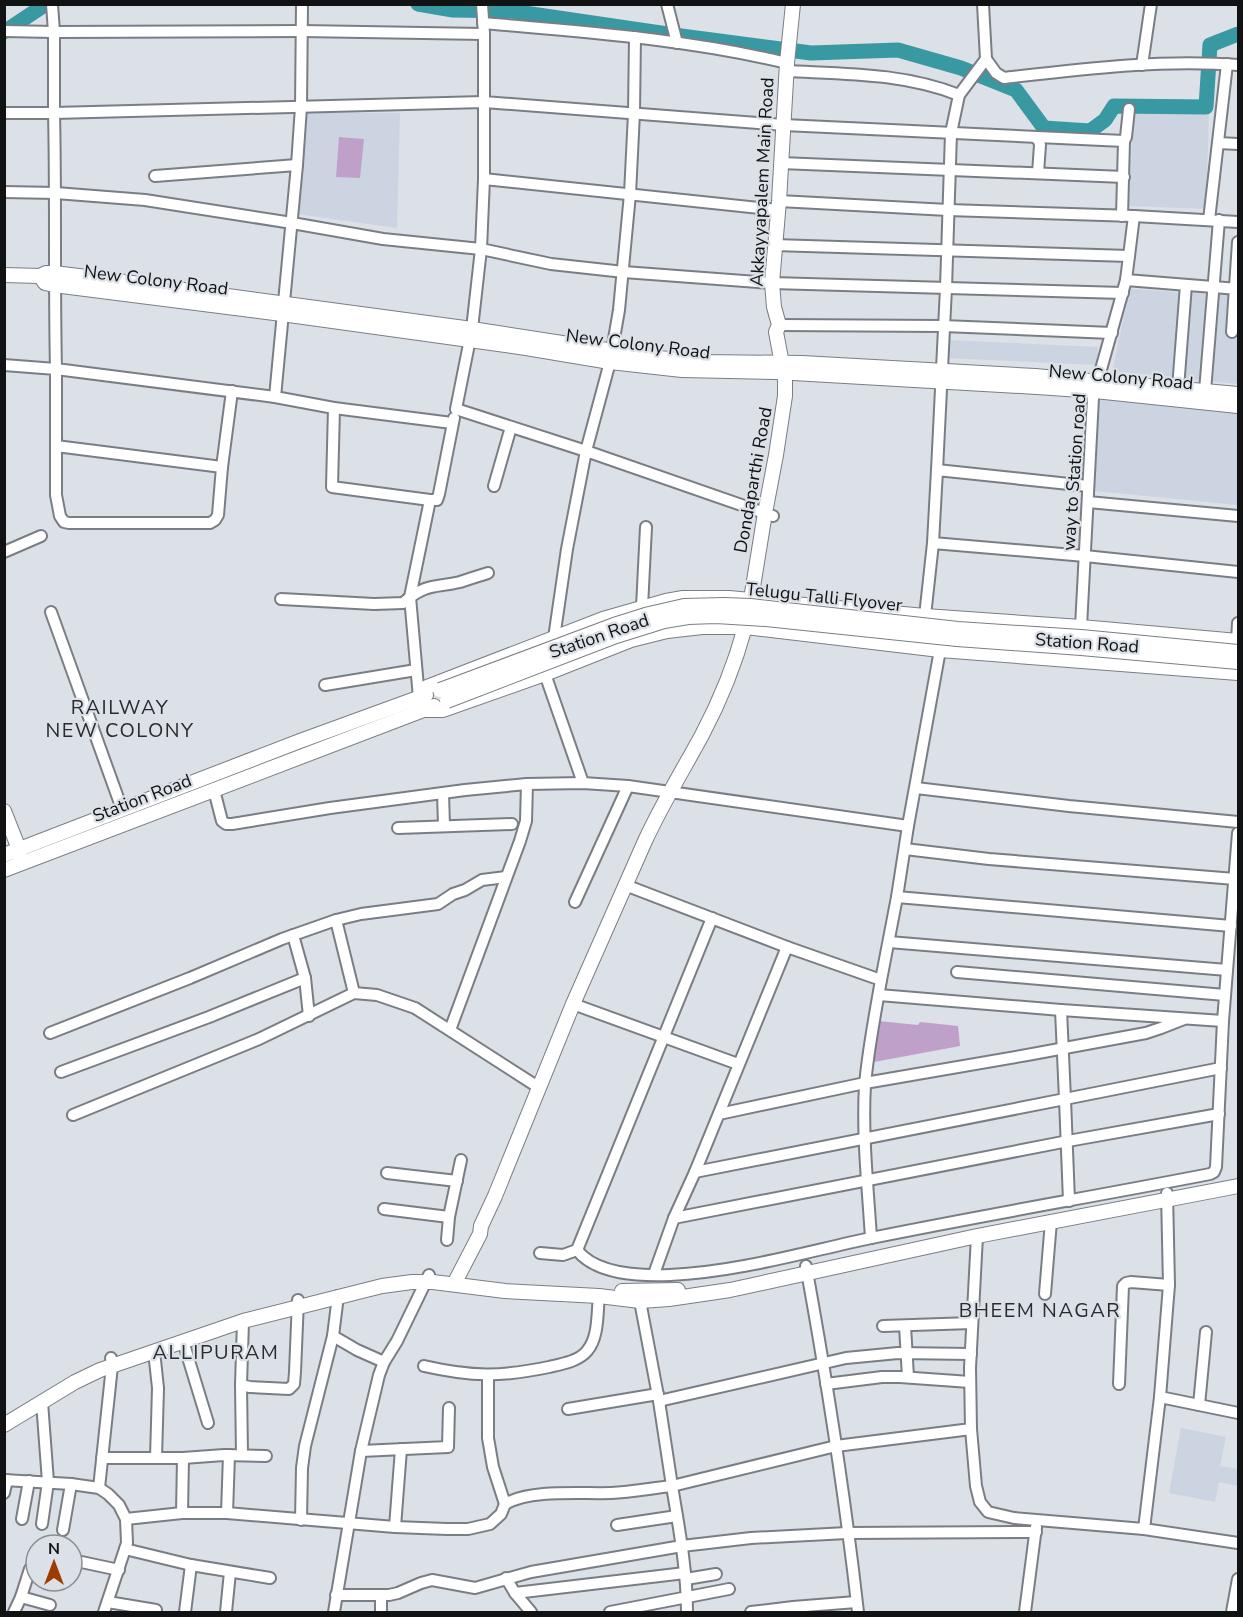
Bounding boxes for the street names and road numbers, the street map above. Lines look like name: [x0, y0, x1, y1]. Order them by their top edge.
street label: Akkayyapalem Main Road: [745, 77, 779, 287]
street label: New Colony Road: [82, 259, 230, 301]
street label: New Colony Road: [564, 323, 712, 365]
street label: New Colony Road: [1048, 359, 1194, 395]
street label: way to Station road: [1057, 392, 1091, 552]
street label: Dondaparthi Road: [728, 405, 778, 555]
street label: Telugu Talli Flyover: [745, 577, 904, 617]
street label: Station Road: [546, 608, 652, 664]
street label: Station Road: [1034, 627, 1140, 659]
street label: Station Road: [89, 768, 195, 828]

